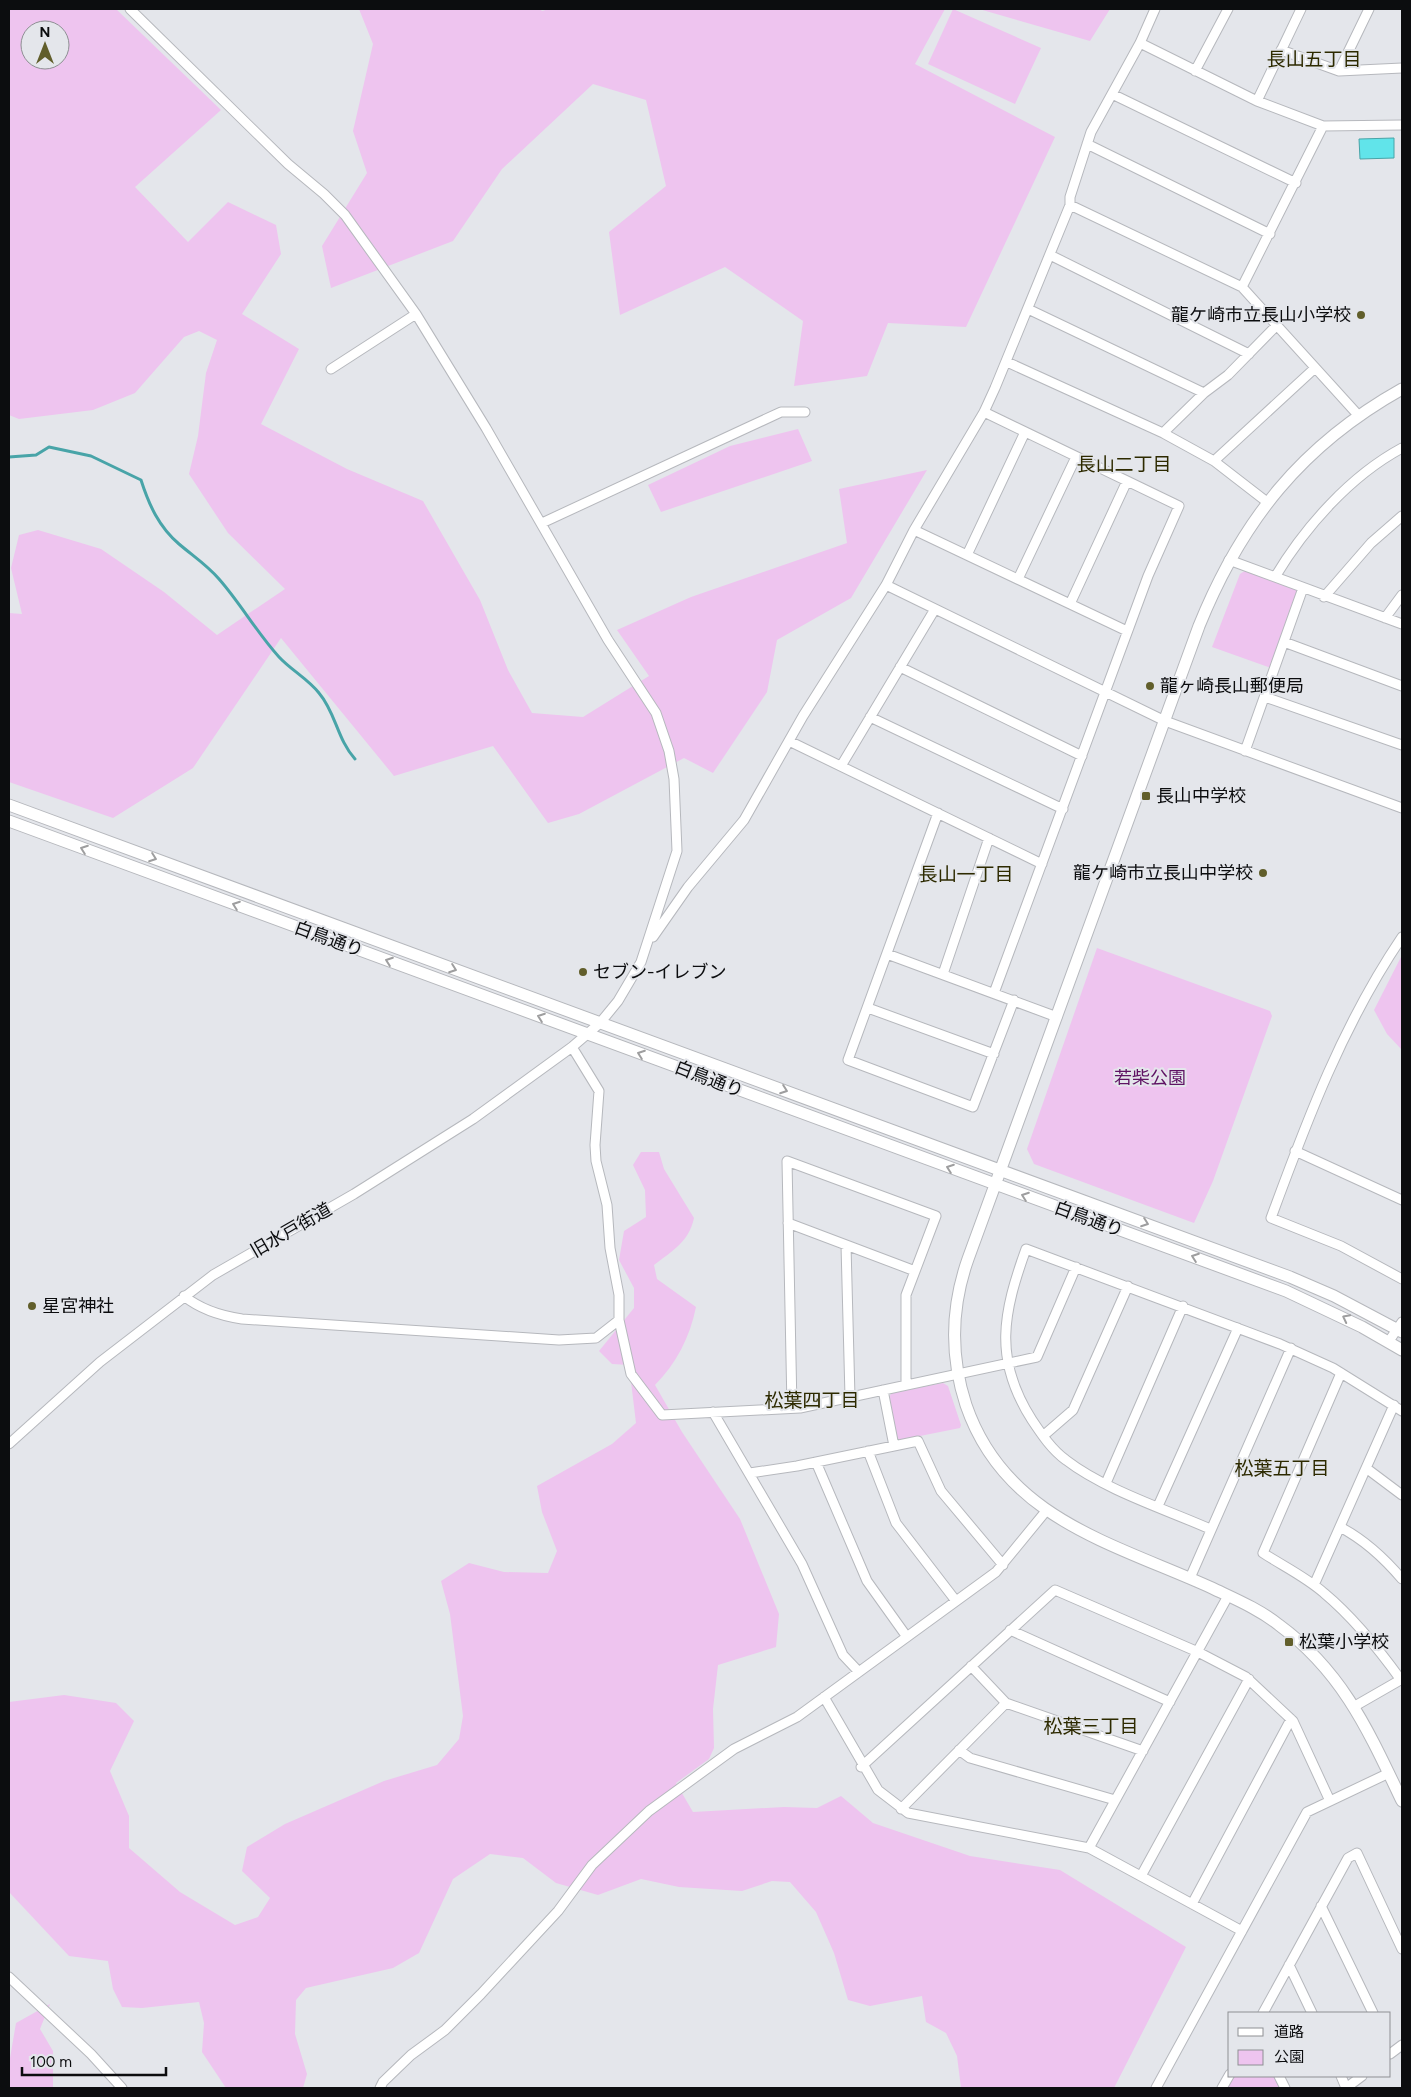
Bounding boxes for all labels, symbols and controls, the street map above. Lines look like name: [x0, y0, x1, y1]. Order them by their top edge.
north arrow: [20, 20, 70, 70]
text: N: [40, 24, 50, 41]
district label: 長山五丁目: [1266, 48, 1362, 71]
place label: 龍ケ崎市立長山小学校: [1171, 304, 1351, 326]
marker: 龍ケ崎市立長山小学校: [1355, 309, 1367, 321]
district label: 長山二丁目: [1076, 453, 1172, 476]
place label: 龍ヶ崎長山郵便局: [1160, 675, 1304, 697]
marker: 龍ヶ崎長山郵便局: [1144, 680, 1156, 692]
place label: 長山中学校: [1156, 785, 1246, 807]
marker: 長山中学校: [1140, 790, 1152, 802]
one-way arrow: [80, 845, 89, 855]
one-way arrow: [148, 852, 157, 862]
place label: 龍ケ崎市立長山中学校: [1073, 862, 1253, 884]
district label: 長山一丁目: [918, 863, 1014, 886]
marker: 龍ケ崎市立長山中学校: [1257, 867, 1269, 879]
one-way arrow: [233, 901, 241, 911]
street label: 白鳥通り: [291, 916, 367, 962]
one-way arrow: [385, 957, 394, 967]
place label: セブン-イレブン: [593, 961, 727, 983]
one-way arrow: [448, 963, 457, 973]
marker: セブン-イレブン: [577, 966, 589, 978]
one-way arrow: [538, 1013, 546, 1023]
one-way arrow: [637, 1050, 646, 1060]
street label: 白鳥通り: [671, 1056, 747, 1102]
park label: 若柴公園: [1114, 1067, 1186, 1089]
one-way arrow: [779, 1084, 788, 1094]
one-way arrow: [946, 1164, 955, 1174]
one-way arrow: [1021, 1192, 1030, 1202]
street label: 白鳥通り: [1051, 1196, 1127, 1242]
street label: 旧水戸街道: [247, 1198, 335, 1262]
one-way arrow: [1140, 1217, 1149, 1227]
one-way arrow: [1191, 1253, 1200, 1263]
place label: 星宮神社: [42, 1295, 114, 1317]
marker: 星宮神社: [26, 1300, 38, 1312]
one-way arrow: [1342, 1314, 1351, 1324]
district label: 松葉四丁目: [764, 1389, 860, 1412]
district label: 松葉五丁目: [1234, 1457, 1330, 1480]
place label: 松葉小学校: [1299, 1631, 1389, 1653]
marker: 松葉小学校: [1283, 1636, 1295, 1648]
district label: 松葉三丁目: [1043, 1715, 1139, 1738]
legend: [1228, 2012, 1391, 2077]
text: 道路: [1274, 2023, 1304, 2041]
scale bar: [22, 2044, 166, 2076]
text: 公園: [1274, 2048, 1304, 2066]
text: 100 m: [30, 2053, 72, 2071]

